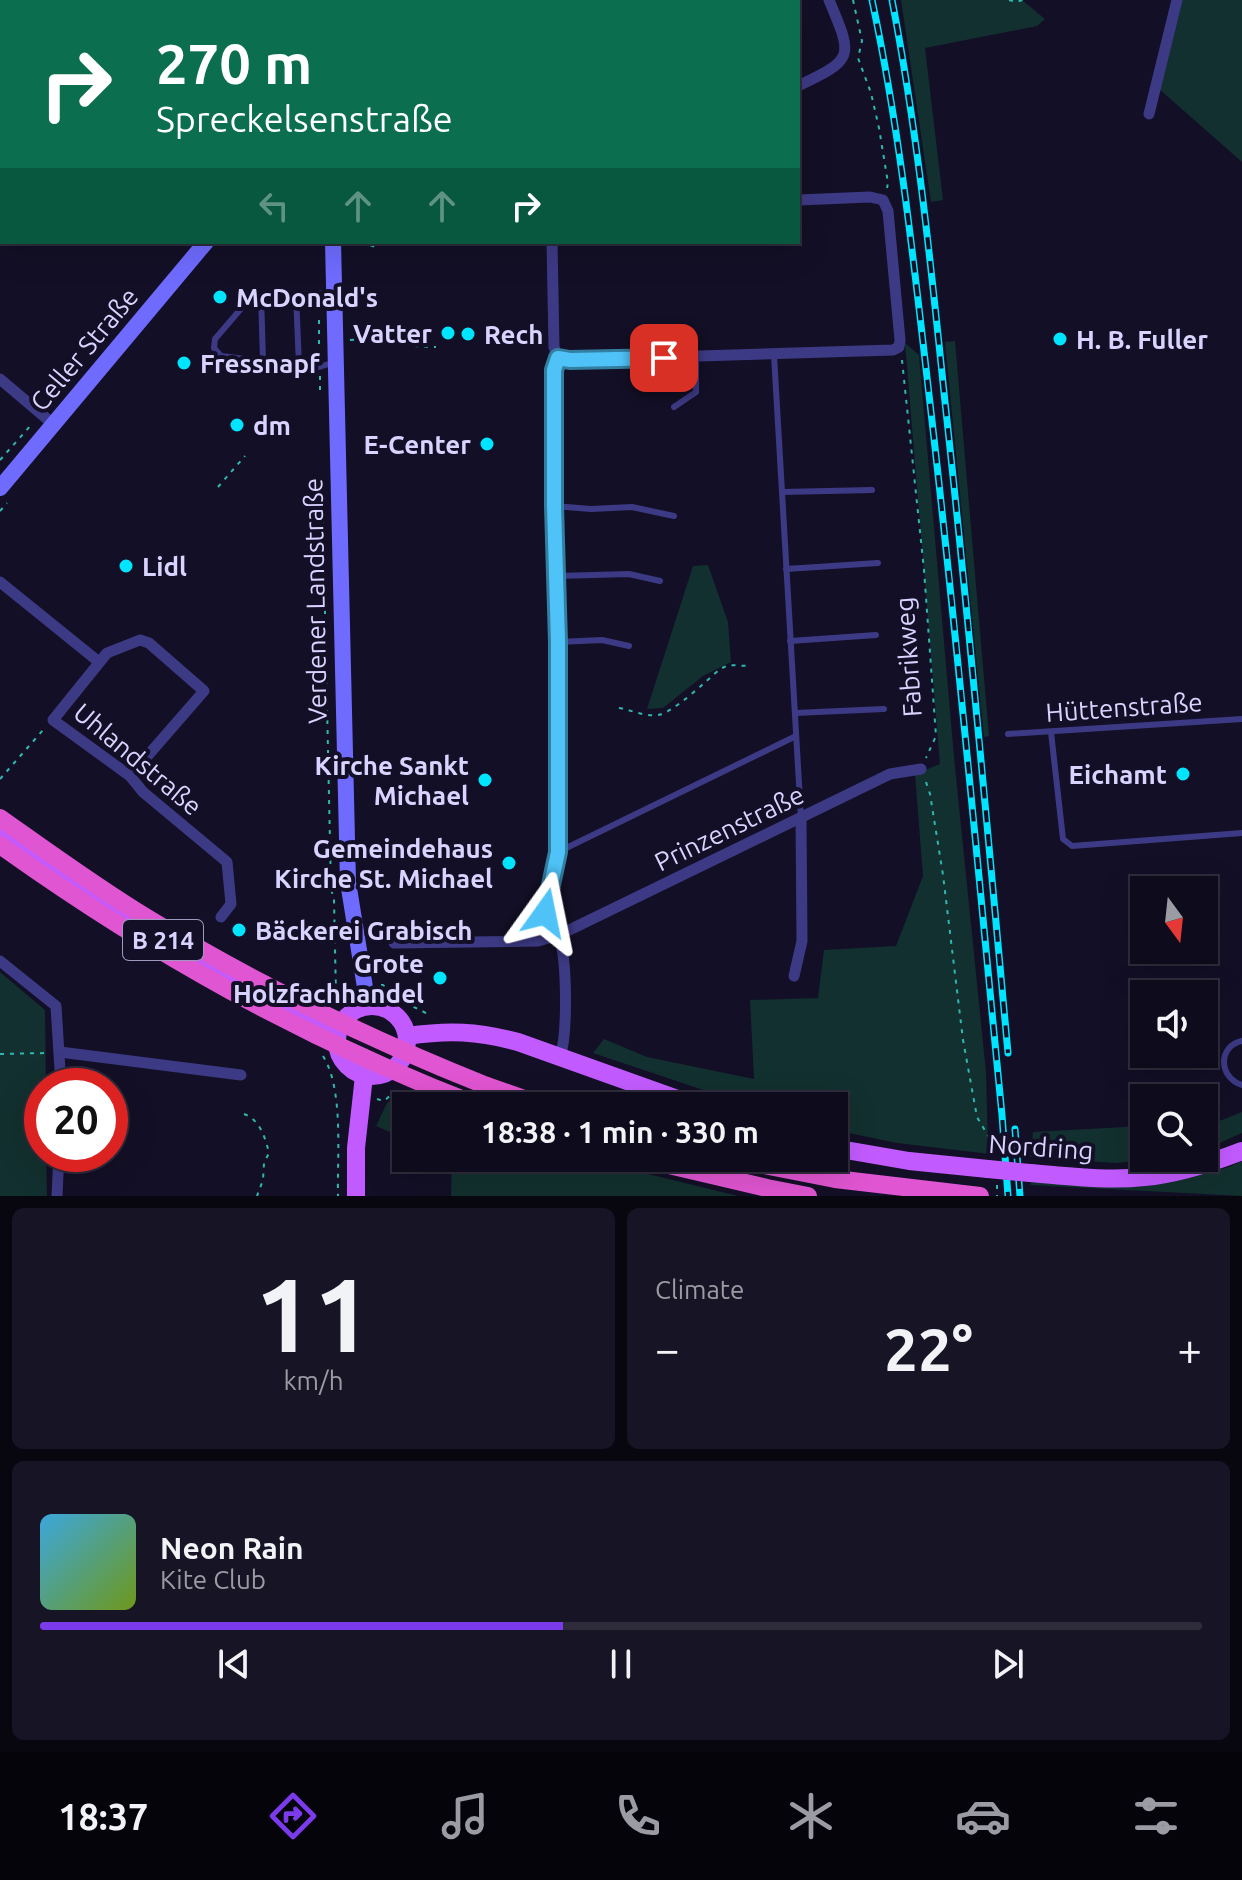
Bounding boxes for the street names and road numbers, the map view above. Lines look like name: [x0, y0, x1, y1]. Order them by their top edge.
street label: Celler Straße: [24, 282, 144, 416]
street label: Verdener Landstraße: [298, 478, 332, 724]
street label: Fabrikweg: [889, 596, 927, 718]
street label: Hüttenstraße: [1045, 687, 1203, 727]
street label: Uhlandstraße: [68, 697, 208, 821]
street label: Prinzenstraße: [650, 779, 808, 877]
road number: B 214: [123, 920, 203, 960]
street label: Nordring: [988, 1129, 1094, 1165]

